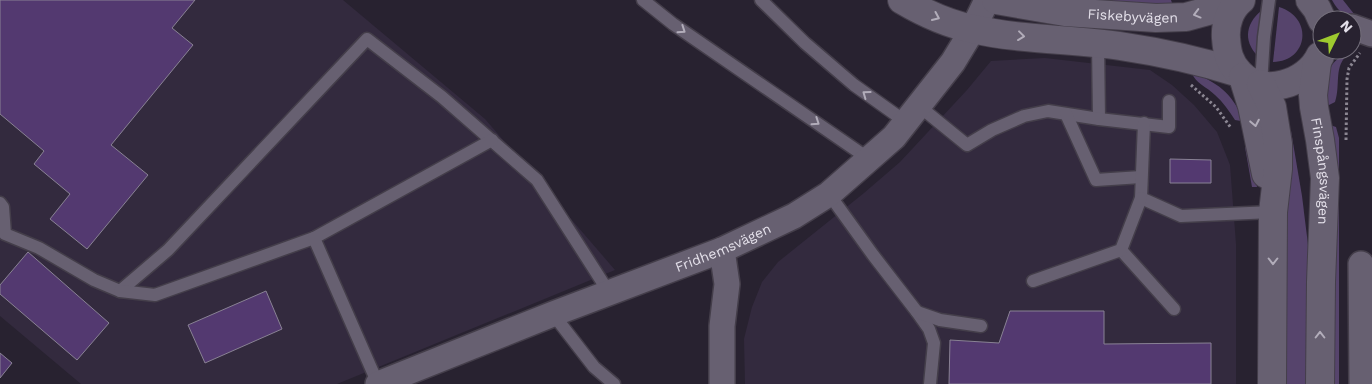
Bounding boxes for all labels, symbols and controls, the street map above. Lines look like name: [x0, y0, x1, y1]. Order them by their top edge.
street label: Fiskebyvägen: [1087, 6, 1178, 26]
one-way arrow: [1193, 8, 1202, 19]
north arrow: [1312, 10, 1362, 60]
one-way arrow: [932, 12, 940, 22]
text: N: [1337, 17, 1356, 36]
one-way arrow: [676, 24, 685, 33]
one-way arrow: [1017, 30, 1025, 41]
one-way arrow: [863, 91, 872, 100]
one-way arrow: [810, 116, 819, 125]
street label: Finspångsvägen: [1308, 116, 1333, 225]
one-way arrow: [1249, 119, 1260, 128]
street label: Fridhemsvägen: [673, 220, 774, 275]
one-way arrow: [1268, 258, 1278, 265]
one-way arrow: [1315, 331, 1325, 339]

